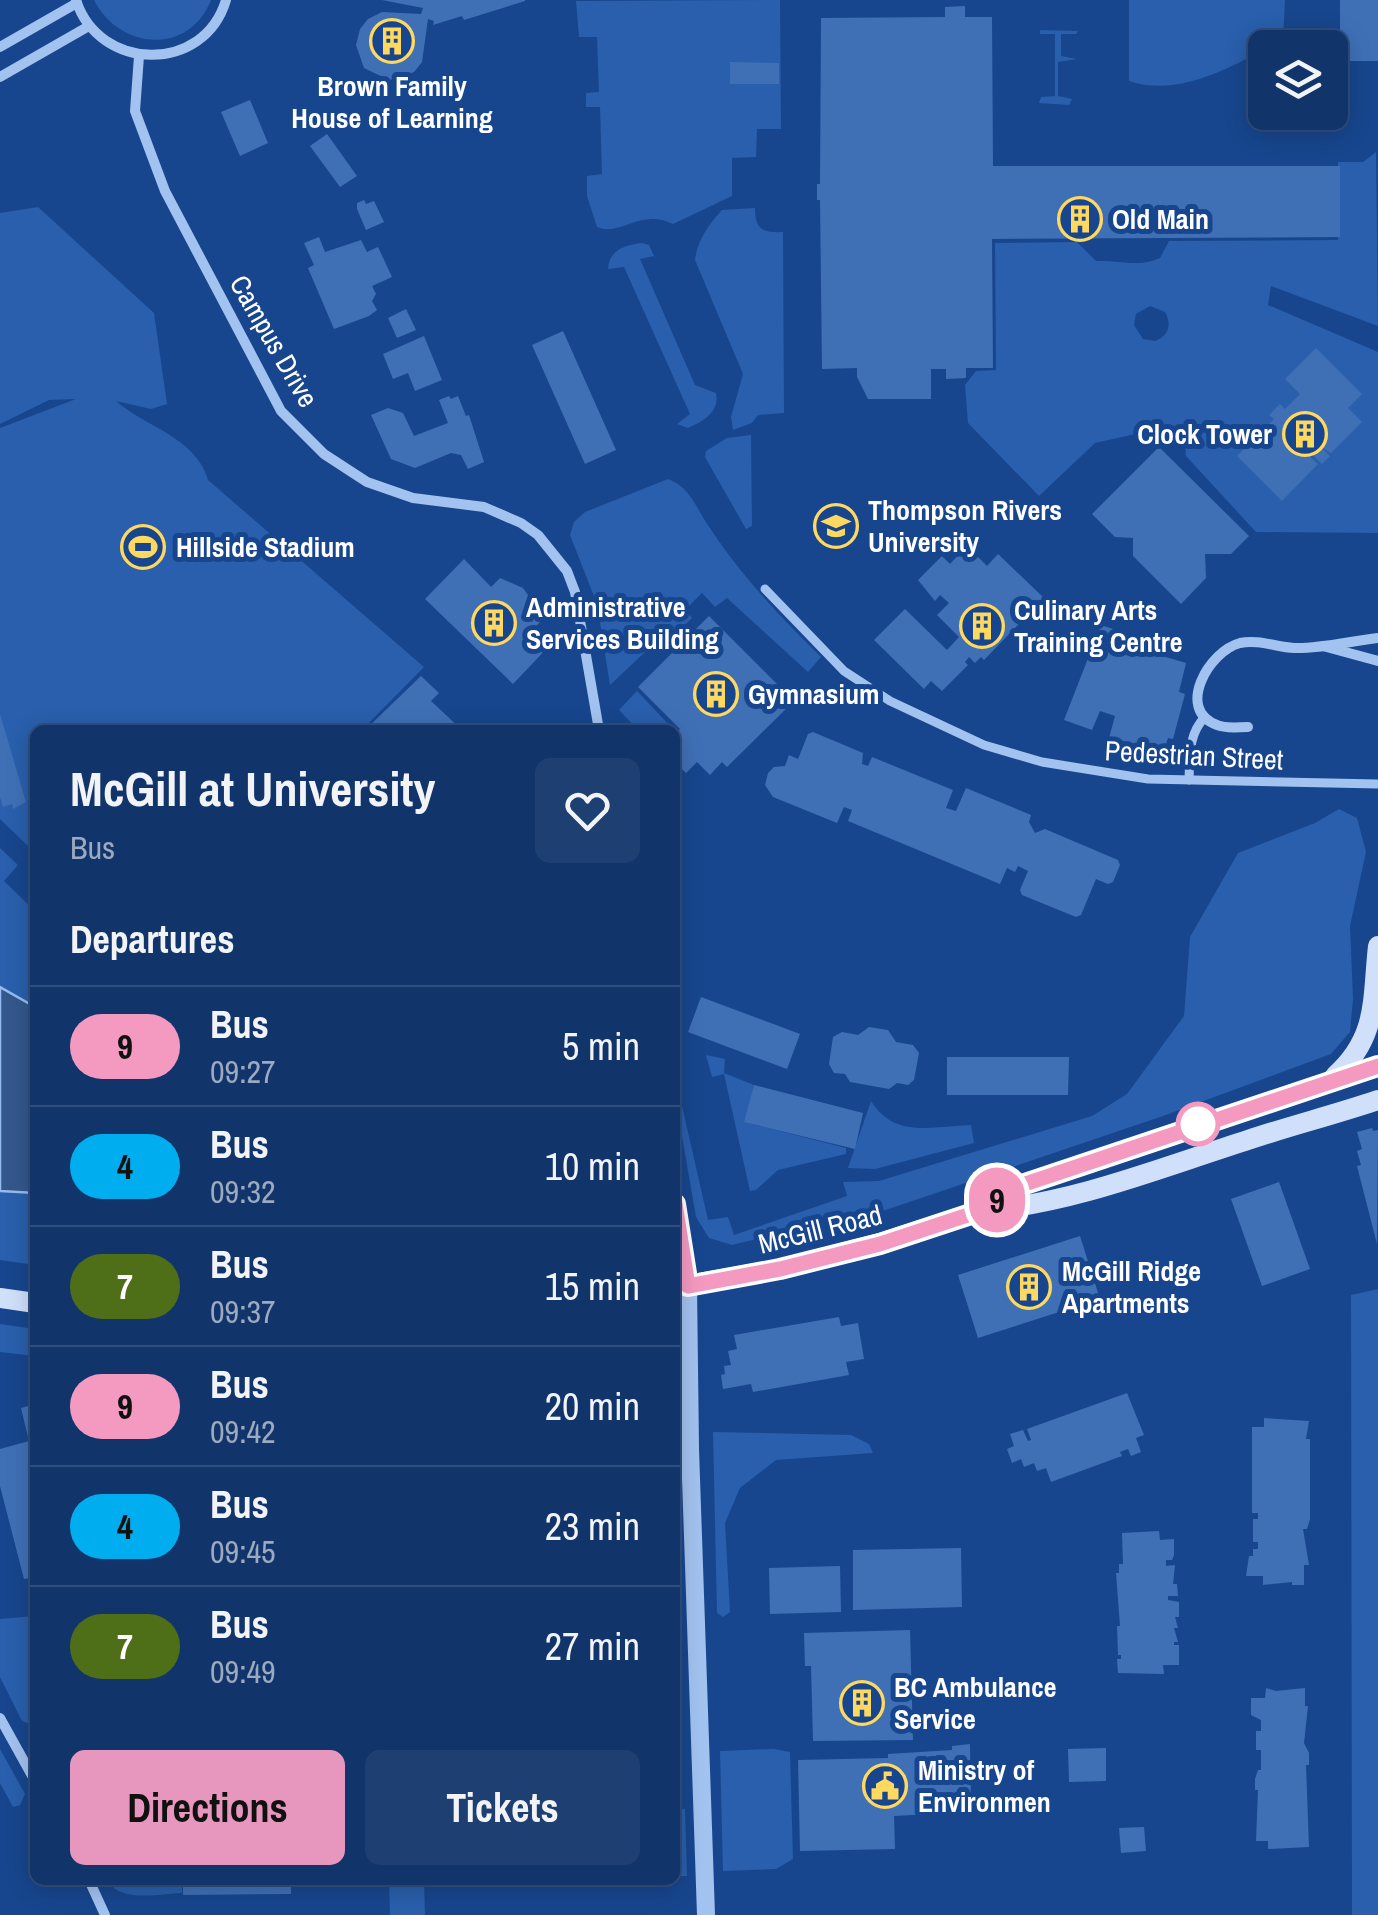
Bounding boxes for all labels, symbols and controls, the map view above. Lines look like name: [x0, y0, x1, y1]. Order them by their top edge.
building icon: Brown Family House of Learning: [369, 18, 415, 64]
map controls: [1248, 30, 1348, 130]
button: layers: [1248, 30, 1348, 130]
place label: Brown Family House of Learning: [291, 67, 493, 137]
building icon: Old Main: [1057, 196, 1103, 242]
place label: Old Main: [1112, 200, 1209, 238]
street label: Campus Drive: [221, 268, 327, 414]
building icon: Clock Tower: [1282, 411, 1328, 457]
place label: Clock Tower: [1137, 415, 1272, 453]
place label: Thompson Rivers University: [868, 491, 1062, 561]
school or university icon: Thompson Rivers University: [813, 503, 859, 549]
sports icon: Hillside Stadium: [120, 524, 166, 570]
place label: Hillside Stadium: [176, 528, 355, 566]
place label: Administrative Services Building: [526, 588, 719, 658]
place label: Culinary Arts Training Centre: [1014, 591, 1182, 661]
building icon: Administrative Services Building: [471, 600, 517, 646]
building icon: Culinary Arts Training Centre: [959, 603, 1005, 649]
building icon: Gymnasium: [693, 671, 739, 717]
place label: Gymnasium: [748, 675, 879, 713]
street label: Pedestrian Street: [1104, 731, 1284, 779]
text: McGill at University: [70, 756, 435, 821]
button: heart: [535, 758, 640, 863]
text: Bus: [70, 826, 115, 869]
text: Departures: [70, 914, 235, 965]
text: Bus: [210, 999, 269, 1050]
text: 5 min: [562, 1021, 640, 1072]
text: 9: [117, 1023, 133, 1070]
text: 09:27: [210, 1050, 276, 1093]
unlabelled marker: [1177, 1103, 1219, 1145]
text: Bus: [210, 1119, 269, 1170]
text: 10 min: [545, 1141, 640, 1192]
text: 4: [117, 1143, 133, 1190]
line badge: 9: [964, 1168, 1030, 1232]
text: 09:32: [210, 1170, 276, 1213]
text: 9: [989, 1177, 1005, 1224]
street label: McGill Road: [754, 1195, 886, 1263]
text: Bus: [210, 1239, 269, 1290]
place label: McGill Ridge Apartments: [1062, 1252, 1201, 1322]
text: 15 min: [545, 1261, 640, 1312]
text: 7: [117, 1263, 133, 1310]
building icon: McGill Ridge Apartments: [1006, 1264, 1052, 1310]
text: 09:37: [210, 1290, 276, 1333]
text: Bus: [210, 1359, 269, 1410]
text: 20 min: [545, 1381, 640, 1432]
text: 9: [117, 1383, 133, 1430]
text: 09:42: [210, 1410, 276, 1453]
text: Bus: [210, 1479, 269, 1530]
text: 23 min: [545, 1501, 640, 1552]
text: 4: [117, 1503, 133, 1550]
text: 09:45: [210, 1530, 276, 1573]
text: Bus: [210, 1599, 269, 1650]
text: 27 min: [545, 1621, 640, 1672]
text: 7: [117, 1623, 133, 1670]
text: 09:49: [210, 1650, 276, 1693]
place label: BC Ambulance Service: [894, 1668, 1056, 1738]
building icon: BC Ambulance Service: [839, 1680, 885, 1726]
button: Directions: [70, 1750, 345, 1865]
button: Tickets: [365, 1750, 640, 1865]
place label: Ministry of Environmen: [918, 1751, 1051, 1821]
public building icon: Ministry of Environmen: [862, 1763, 908, 1809]

